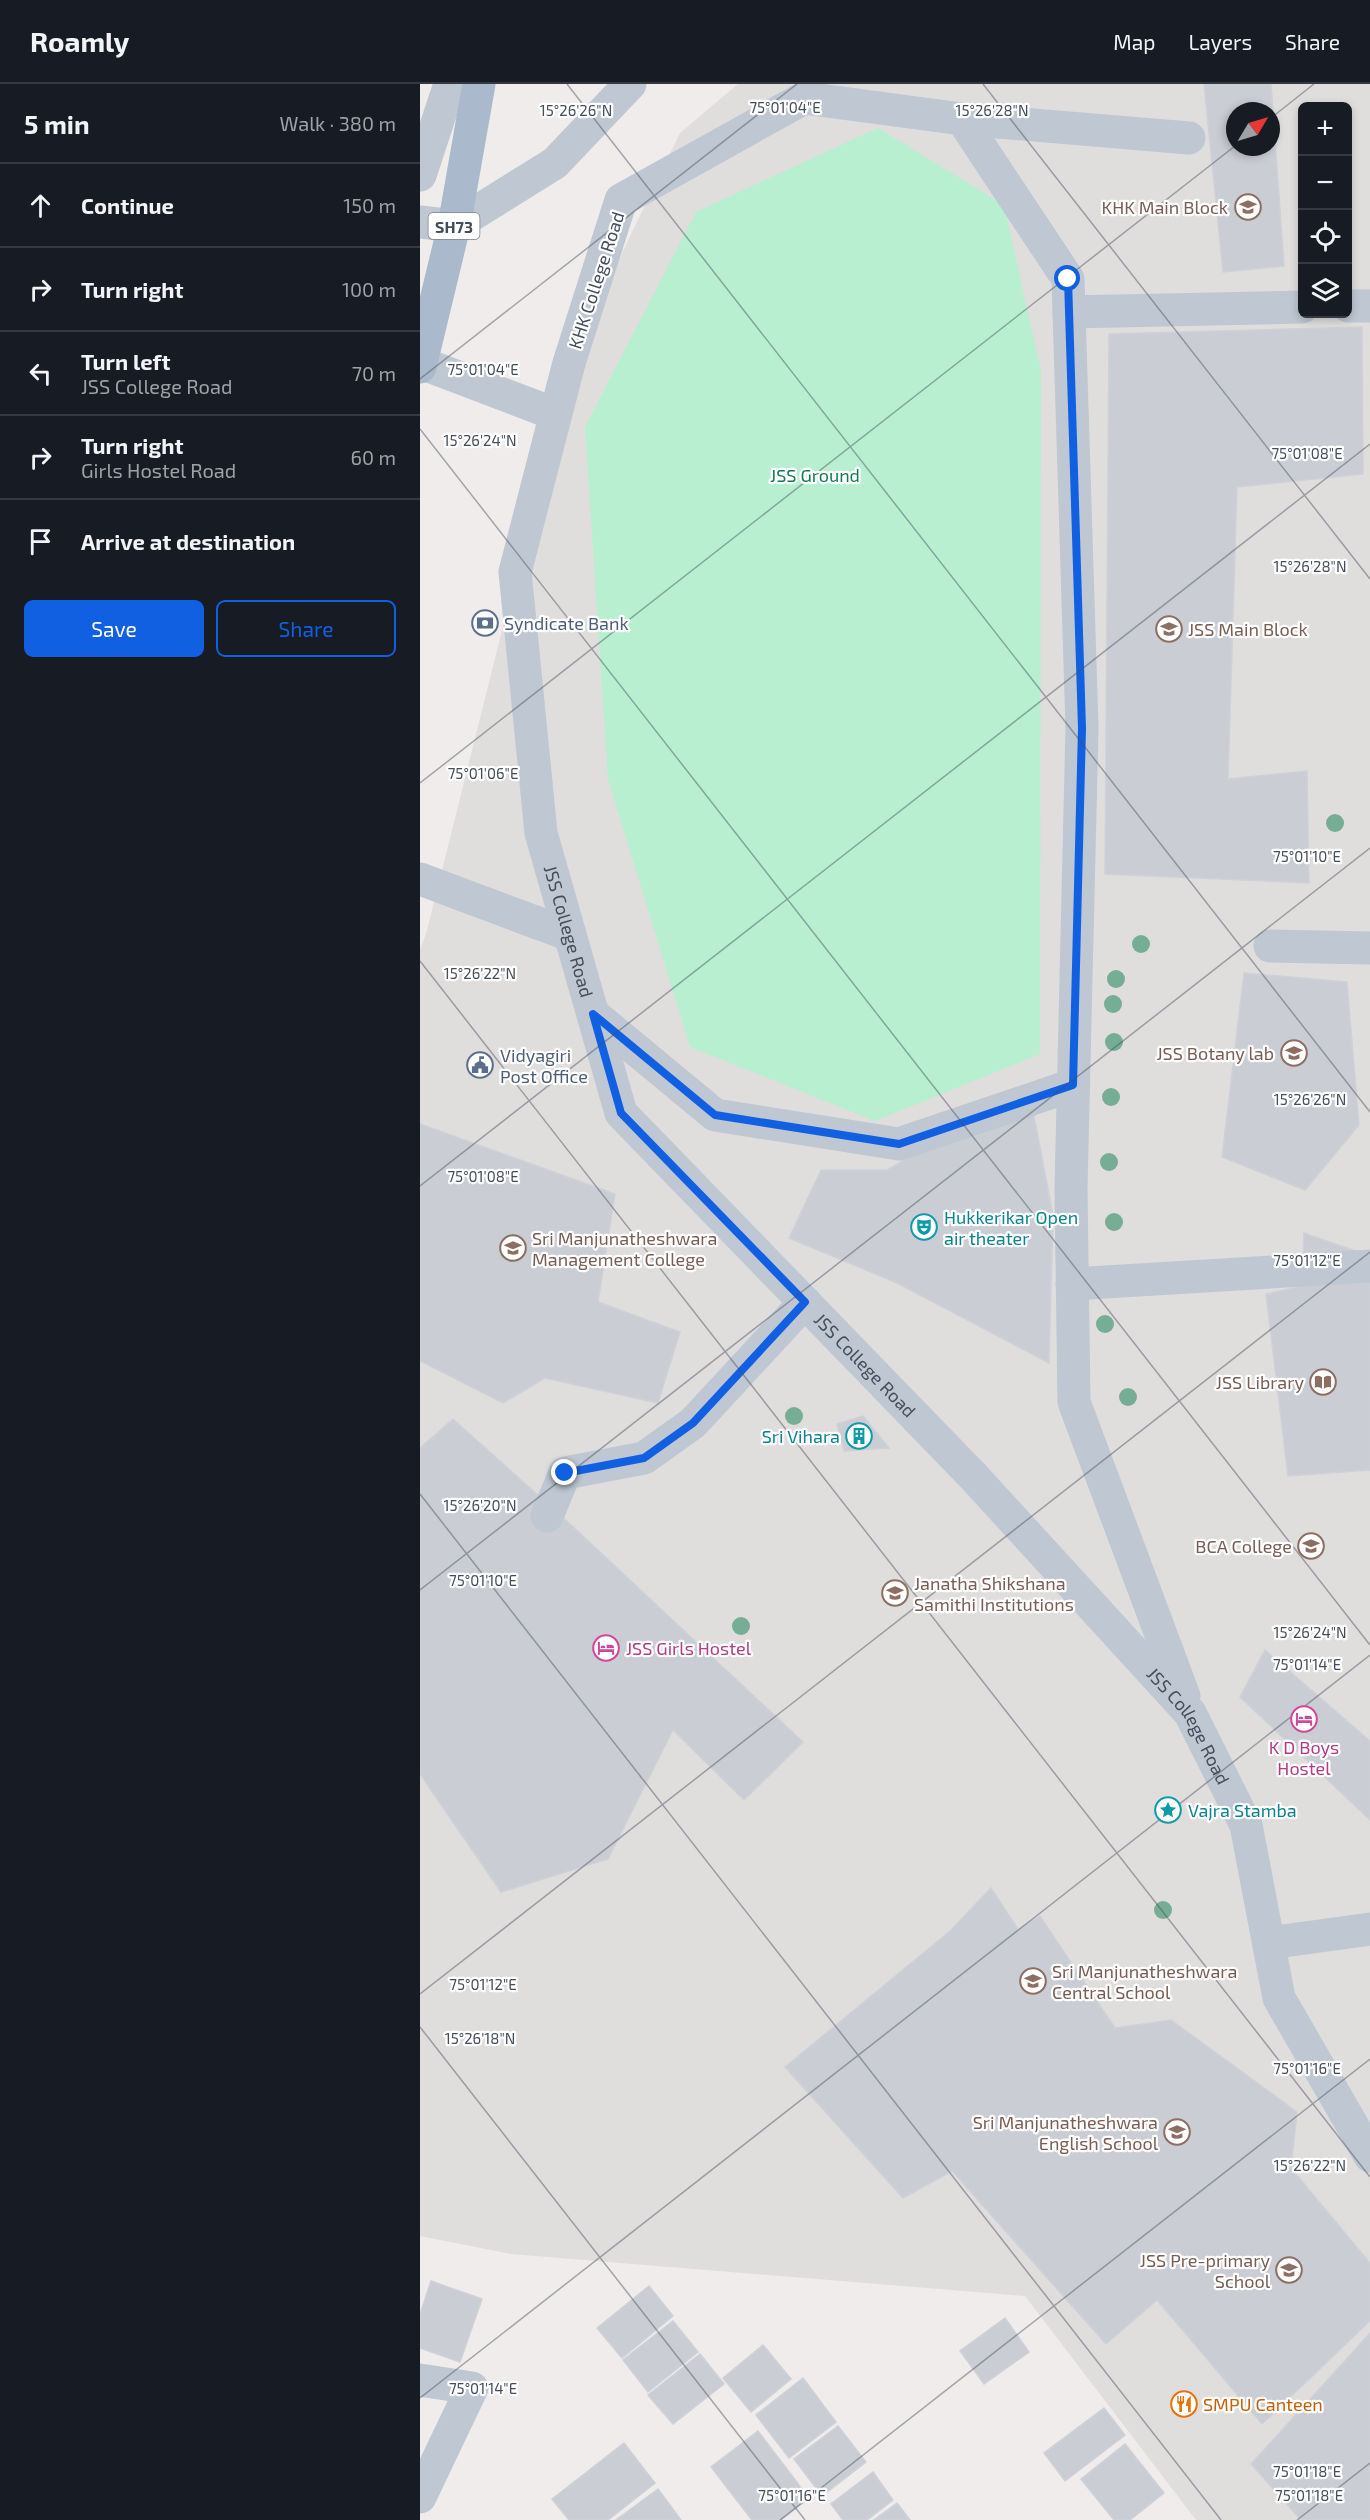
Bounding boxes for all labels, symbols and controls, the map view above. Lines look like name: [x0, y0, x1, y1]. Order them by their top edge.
text: Roamly: [30, 24, 129, 58]
text: Map: [1113, 29, 1155, 54]
text: Layers: [1188, 29, 1252, 54]
text: Share: [1285, 29, 1340, 54]
text: 75°01'04"E: [749, 98, 821, 116]
text: 15°26'26"N: [540, 101, 612, 119]
text: 15°26'28"N: [955, 101, 1029, 119]
north arrow: [1226, 102, 1280, 156]
map controls: [1298, 102, 1352, 318]
button: +: [1298, 102, 1352, 156]
text: 5 min: [24, 108, 90, 139]
text: Walk · 380 m: [279, 111, 396, 135]
button: −: [1298, 156, 1352, 210]
icon: ahead: [24, 189, 57, 222]
text: Continue: [81, 192, 174, 218]
school or university icon: KHK Main Block: [1233, 192, 1263, 222]
text: 150 m: [343, 193, 396, 217]
place label: KHK Main Block: [1102, 196, 1228, 218]
street label: KHK College Road: [563, 209, 629, 351]
button: locate: [1298, 210, 1352, 264]
road number: SH73: [429, 213, 480, 239]
button: layers: [1298, 264, 1352, 318]
route start: [1054, 265, 1080, 291]
icon: right: [24, 273, 57, 306]
text: Turn right: [81, 276, 183, 302]
text: 100 m: [342, 277, 396, 301]
text: Turn left: [81, 348, 170, 374]
icon: left: [24, 357, 57, 390]
text: 75°01'04"E: [447, 360, 519, 378]
text: 70 m: [352, 361, 396, 385]
text: JSS College Road: [81, 374, 232, 398]
text: 15°26'24"N: [443, 431, 517, 449]
text: Turn right: [81, 432, 183, 458]
icon: right: [24, 441, 57, 474]
text: 75°01'08"E: [1271, 444, 1343, 462]
text: 60 m: [351, 445, 396, 469]
text: Girls Hostel Road: [81, 458, 236, 482]
park label: JSS Ground: [770, 464, 860, 486]
icon: arrive: [24, 525, 57, 558]
text: Arrive at destination: [81, 528, 295, 554]
text: 15°26'28"N: [1273, 557, 1347, 575]
button: Save: [24, 600, 204, 657]
button: Share: [216, 600, 396, 657]
bank icon: Syndicate Bank: [470, 608, 500, 638]
place label: Syndicate Bank: [504, 612, 629, 634]
school or university icon: JSS Main Block: [1154, 614, 1184, 644]
place label: JSS Main Block: [1188, 618, 1308, 640]
text: 75°01'06"E: [448, 764, 518, 782]
text: 75°01'10"E: [1273, 847, 1341, 865]
street label: JSS College Road: [540, 863, 598, 1000]
text: 15°26'22"N: [444, 964, 516, 982]
school or university icon: JSS Botany lab: [1279, 1038, 1309, 1068]
place label: JSS Botany lab: [1156, 1042, 1274, 1064]
place label: Vidyagiri Post Office: [500, 1044, 588, 1087]
public building icon: Vidyagiri Post Office: [465, 1050, 495, 1080]
text: 15°26'26"N: [1274, 1090, 1346, 1108]
text: 75°01'08"E: [447, 1167, 519, 1185]
place label: Hukkerikar Open air theater: [944, 1206, 1078, 1249]
theatre icon: Hukkerikar Open air theater: [909, 1212, 939, 1242]
place label: Sri Manjunatheshwara Management College: [532, 1227, 717, 1270]
school or university icon: Sri Manjunatheshwara Management College: [498, 1233, 528, 1263]
text: 75°01'12"E: [1273, 1251, 1341, 1269]
street label: JSS College Road: [810, 1308, 921, 1421]
library icon: JSS Library: [1308, 1367, 1338, 1397]
place label: JSS Library: [1216, 1371, 1304, 1393]
building icon: Sri Vihara: [844, 1421, 874, 1451]
place label: Sri Vihara: [762, 1425, 840, 1447]
route end: [551, 1459, 577, 1485]
text: 15°26'20"N: [444, 1496, 516, 1514]
school or university icon: BCA College: [1296, 1531, 1326, 1561]
place label: BCA College: [1195, 1535, 1292, 1557]
text: 75°01'10"E: [449, 1571, 517, 1589]
place label: Janatha Shikshana Samithi Institutions: [914, 1572, 1074, 1615]
school or university icon: Janatha Shikshana Samithi Institutions: [880, 1578, 910, 1608]
text: 15°26'24"N: [1273, 1623, 1347, 1641]
hotel icon: JSS Girls Hostel: [591, 1633, 621, 1663]
place label: JSS Girls Hostel: [626, 1637, 752, 1659]
text: 75°01'14"E: [1273, 1655, 1341, 1673]
street label: JSS College Road: [1143, 1663, 1235, 1788]
hotel icon: K D Boys Hostel: [1289, 1704, 1319, 1734]
place label: K D Boys Hostel: [1269, 1736, 1339, 1779]
place icon: Vajra Stamba: [1153, 1795, 1183, 1825]
place label: Vajra Stamba: [1188, 1799, 1297, 1821]
place label: Sri Manjunatheshwara Central School: [1052, 1960, 1237, 2003]
school or university icon: Sri Manjunatheshwara Central School: [1018, 1966, 1048, 1996]
text: 75°01'12"E: [449, 1975, 517, 1993]
text: 15°26'18"N: [445, 2029, 515, 2047]
text: 75°01'16"E: [1273, 2059, 1341, 2077]
place label: Sri Manjunatheshwara English School: [973, 2111, 1159, 2154]
school or university icon: Sri Manjunatheshwara English School: [1162, 2117, 1192, 2147]
text: 15°26'22"N: [1274, 2156, 1346, 2174]
place label: JSS Pre-primary School: [1140, 2249, 1271, 2292]
school or university icon: JSS Pre-primary School: [1274, 2255, 1304, 2285]
text: 75°01'14"E: [449, 2379, 517, 2397]
restaurant icon: SMPU Canteen: [1169, 2389, 1199, 2419]
place label: SMPU Canteen: [1203, 2393, 1323, 2415]
text: 75°01'18"E: [1273, 2462, 1341, 2480]
text: 75°01'16"E: [758, 2486, 826, 2504]
text: 75°01'18"E: [1275, 2486, 1343, 2504]

